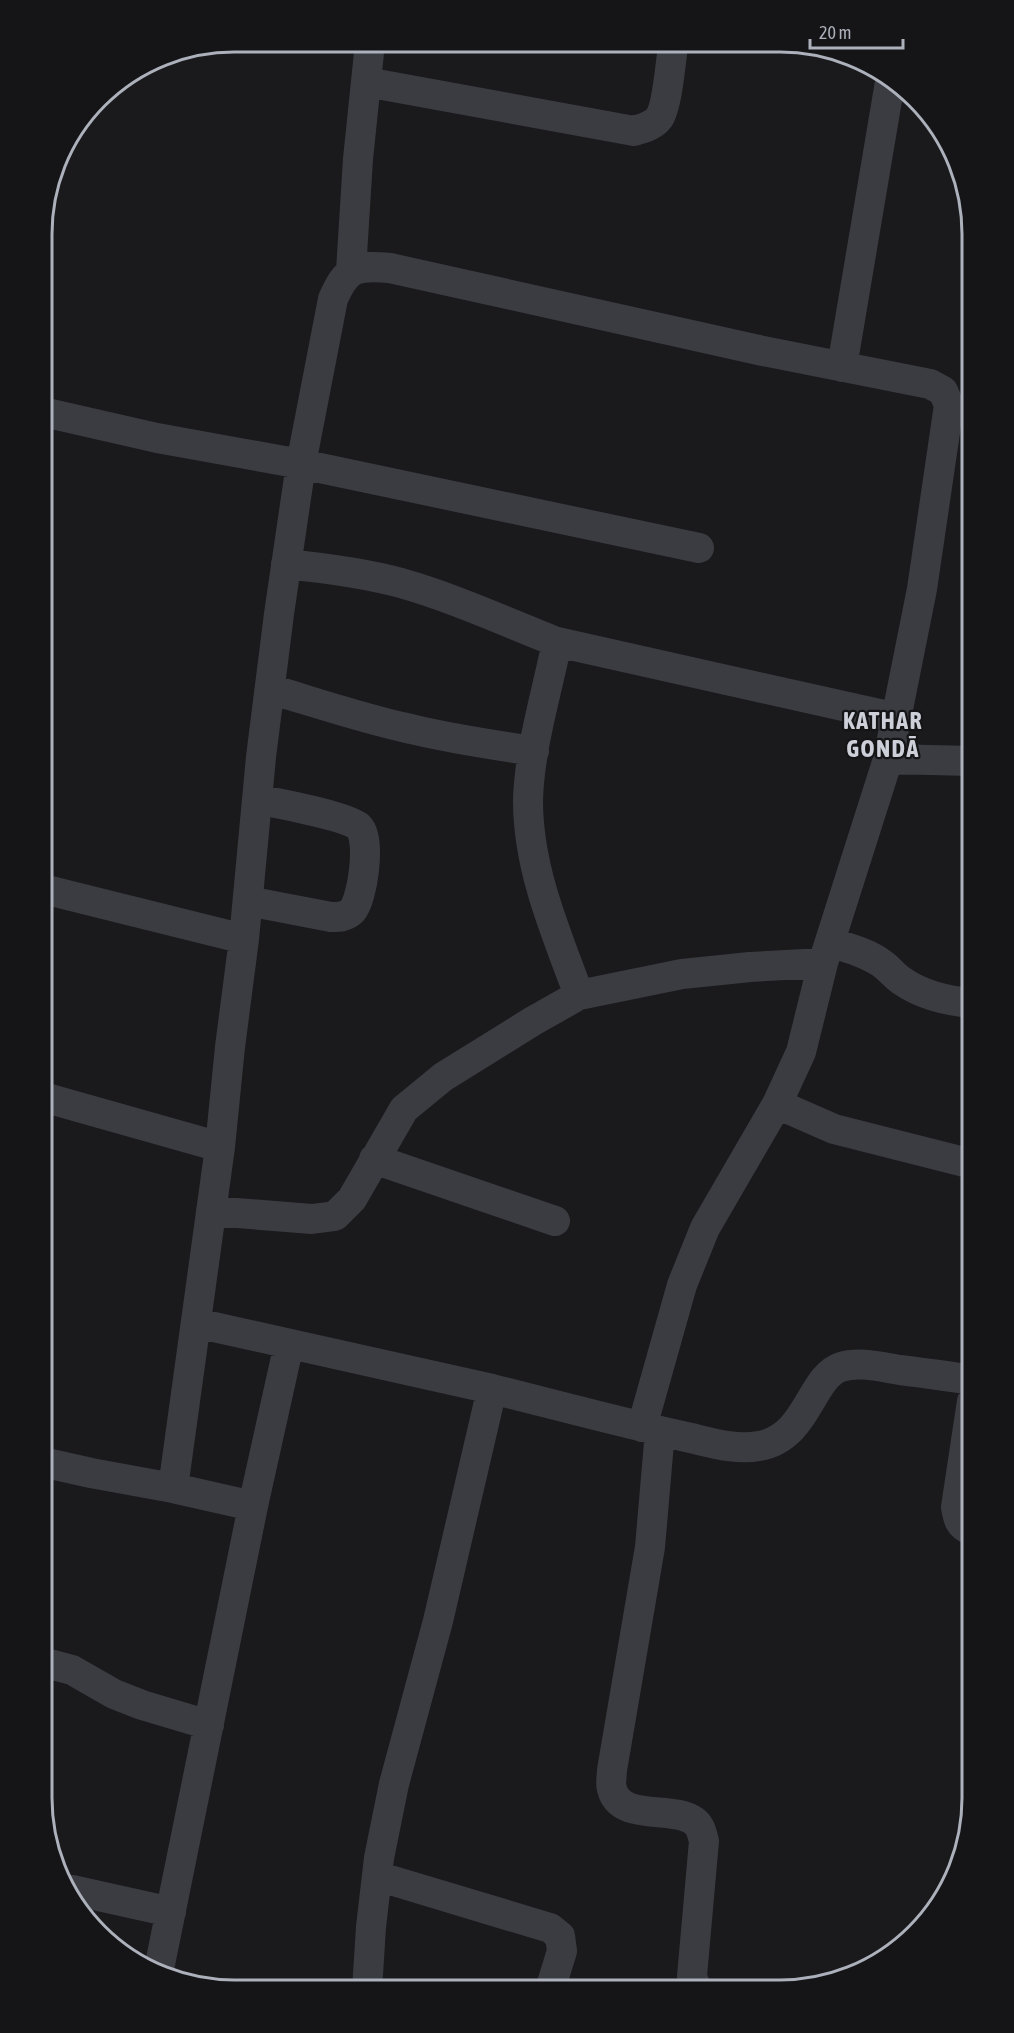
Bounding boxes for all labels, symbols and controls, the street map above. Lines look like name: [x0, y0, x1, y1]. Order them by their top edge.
scale bar: [810, 12, 903, 50]
text: 20 m: [819, 22, 851, 43]
district label: KATHAR GONDĀ: [843, 707, 923, 762]

